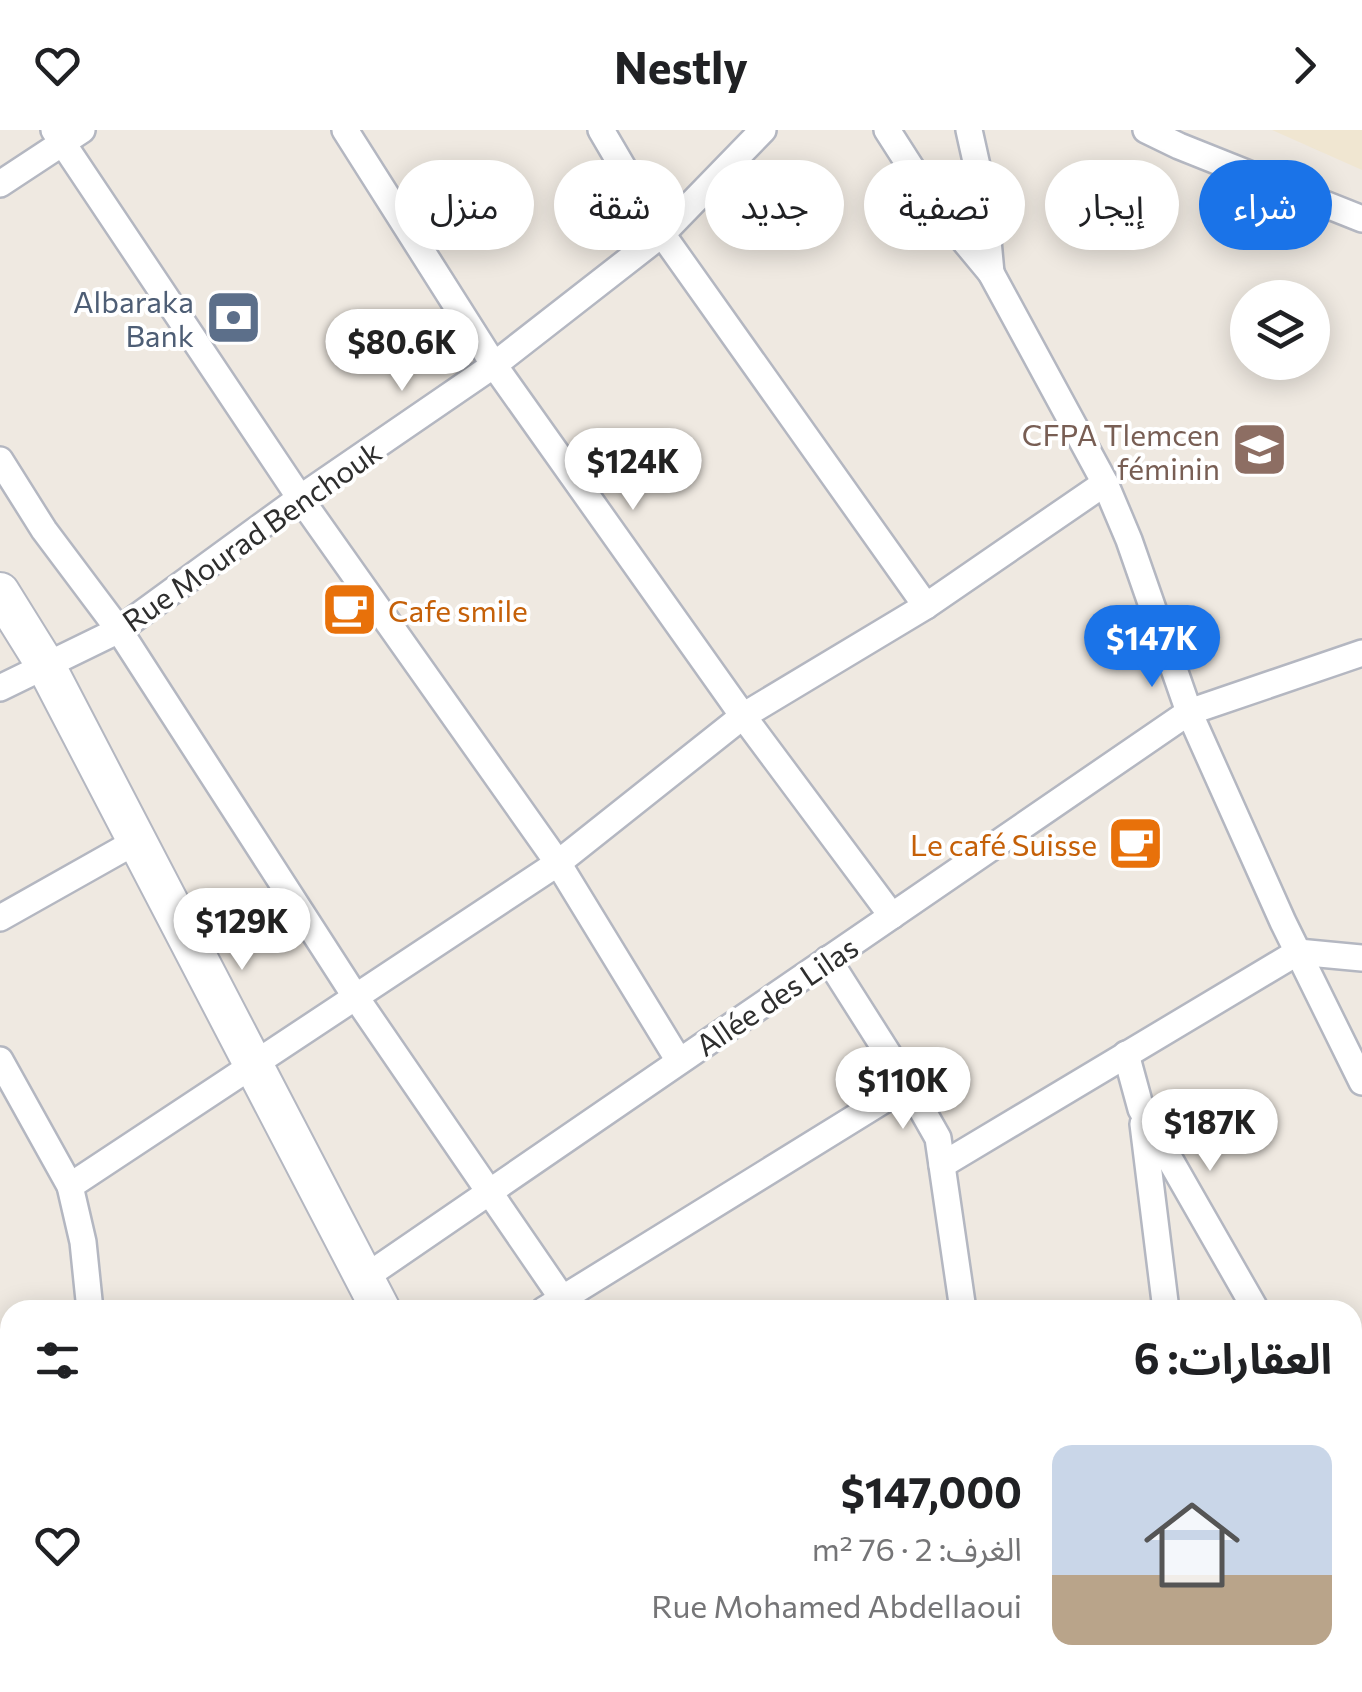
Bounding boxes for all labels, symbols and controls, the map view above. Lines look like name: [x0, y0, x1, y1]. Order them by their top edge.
icon: heart: [30, 38, 85, 93]
text: Nestly: [614, 38, 748, 93]
icon: forward: [1277, 38, 1332, 93]
chip: منزل: [395, 160, 534, 250]
chip: شقة: [554, 160, 685, 250]
chip: جديد: [705, 160, 844, 250]
chip: تصفية: [864, 160, 1025, 250]
chip: إيجار: [1045, 160, 1179, 250]
chip: شراء: [1199, 160, 1332, 250]
map controls: [1230, 280, 1330, 380]
button: layers: [1230, 280, 1330, 380]
place label: Albaraka Bank: [73, 282, 194, 353]
bank icon: Albaraka Bank: [203, 287, 263, 347]
pin: $80.6K: [321, 309, 483, 394]
text: $80.6K: [347, 321, 457, 361]
place label: CFPA Tlemcen féminin: [1022, 415, 1220, 486]
school or university icon: CFPA Tlemcen féminin: [1229, 420, 1289, 480]
pin: $124K: [563, 428, 703, 513]
street label: Rue Mourad Benchouk: [114, 432, 388, 638]
text: $124K: [587, 440, 679, 480]
cafe icon: Cafe smile: [319, 579, 379, 639]
place label: Cafe smile: [388, 591, 528, 628]
pin: $147K: [1082, 605, 1222, 690]
text: $147K: [1106, 617, 1198, 657]
cafe icon: Le café Suisse: [1106, 813, 1166, 873]
place label: Le café Suisse: [910, 825, 1097, 862]
pin: $129K: [172, 888, 312, 973]
text: $129K: [196, 900, 288, 940]
street label: Allée des Lilas: [688, 927, 864, 1063]
pin: $110K: [833, 1047, 973, 1132]
text: $110K: [858, 1059, 948, 1099]
pin: $187K: [1140, 1089, 1280, 1174]
text: $187K: [1164, 1101, 1256, 1141]
text: العقارات: 6: [1134, 1331, 1332, 1383]
icon: filters: [30, 1333, 85, 1388]
text: $147,000: [841, 1465, 1022, 1517]
icon: home: [1132, 1485, 1252, 1605]
icon: heart: [30, 1518, 85, 1573]
text: الغرف: 2 · 76 m²: [812, 1528, 1022, 1568]
text: Rue Mohamed Abdellaoui: [651, 1585, 1022, 1625]

